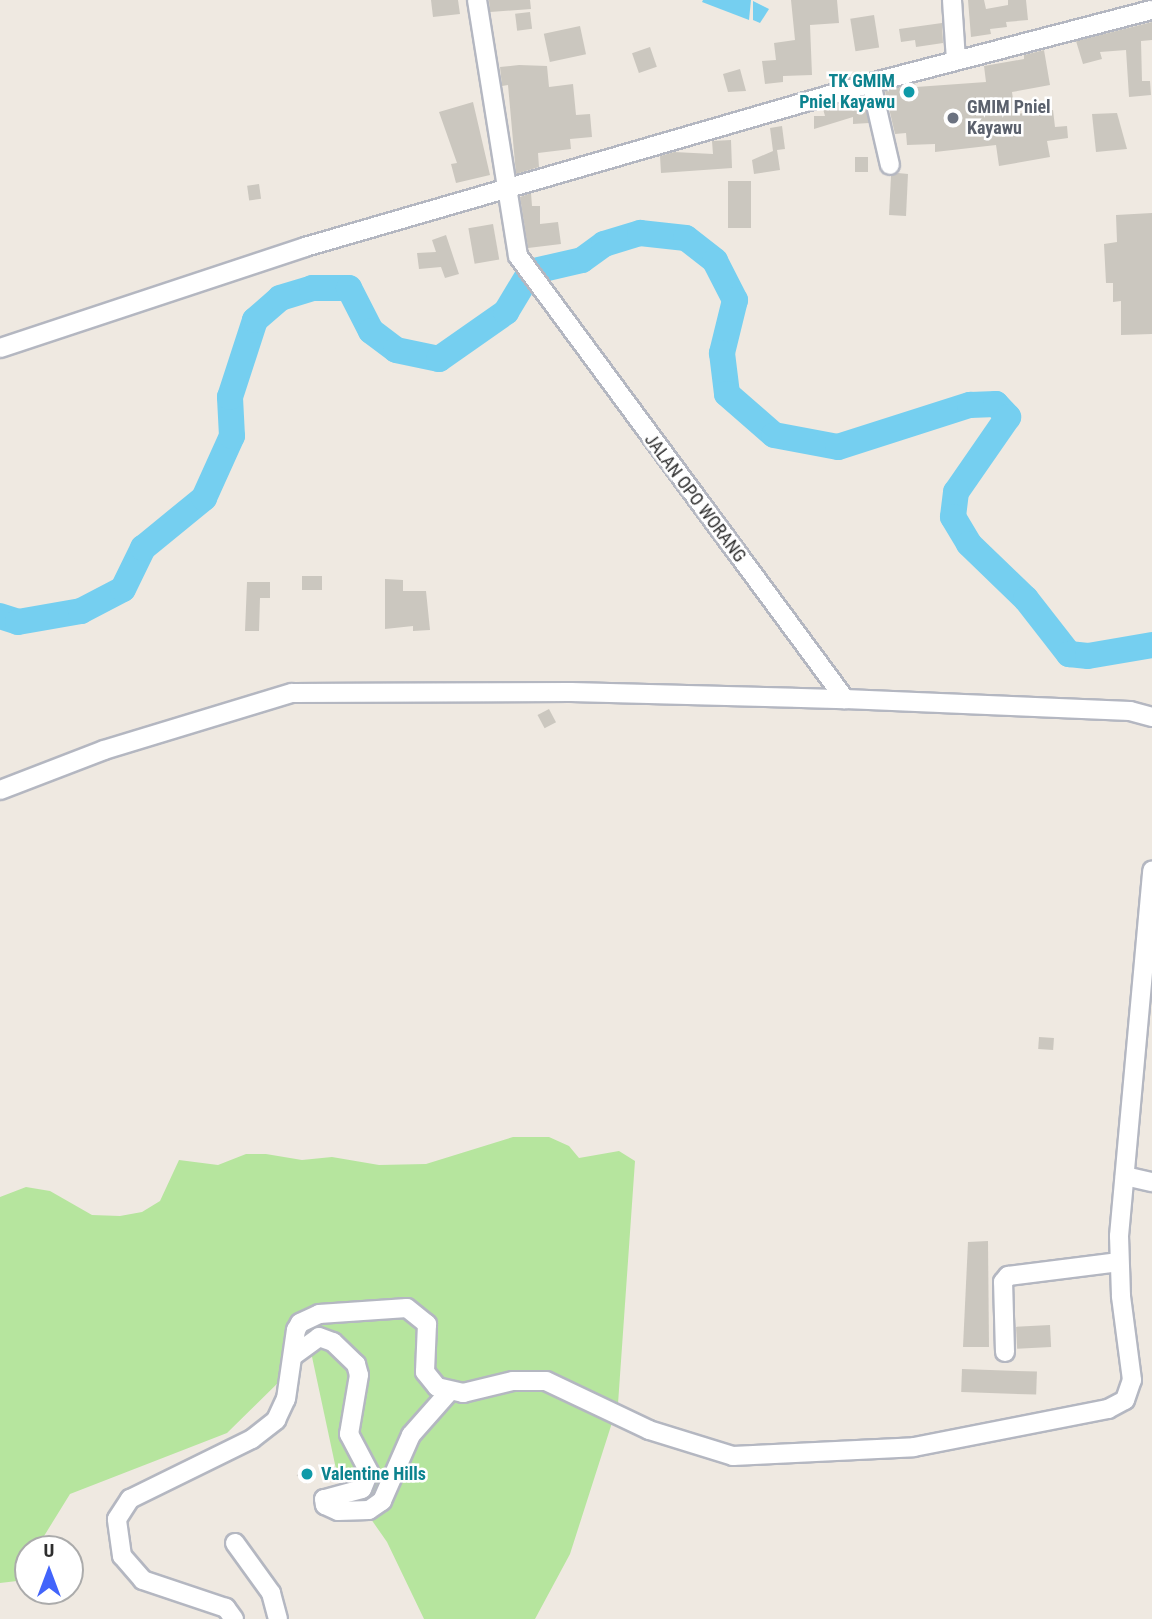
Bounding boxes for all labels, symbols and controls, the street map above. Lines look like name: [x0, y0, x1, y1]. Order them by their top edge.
place label: TK GMIM Pniel Kayawu: [799, 71, 895, 114]
marker: TK GMIM Pniel Kayawu: [901, 84, 917, 100]
place label: GMIM Pniel Kayawu: [967, 97, 1051, 140]
marker: GMIM Pniel Kayawu: [945, 110, 961, 126]
street label: JALAN OPO WORANG: [640, 429, 750, 567]
place label: Valentine Hills: [321, 1463, 426, 1485]
marker: Valentine Hills: [299, 1466, 315, 1482]
north arrow: [14, 1535, 84, 1605]
text: U: [44, 1539, 54, 1562]

